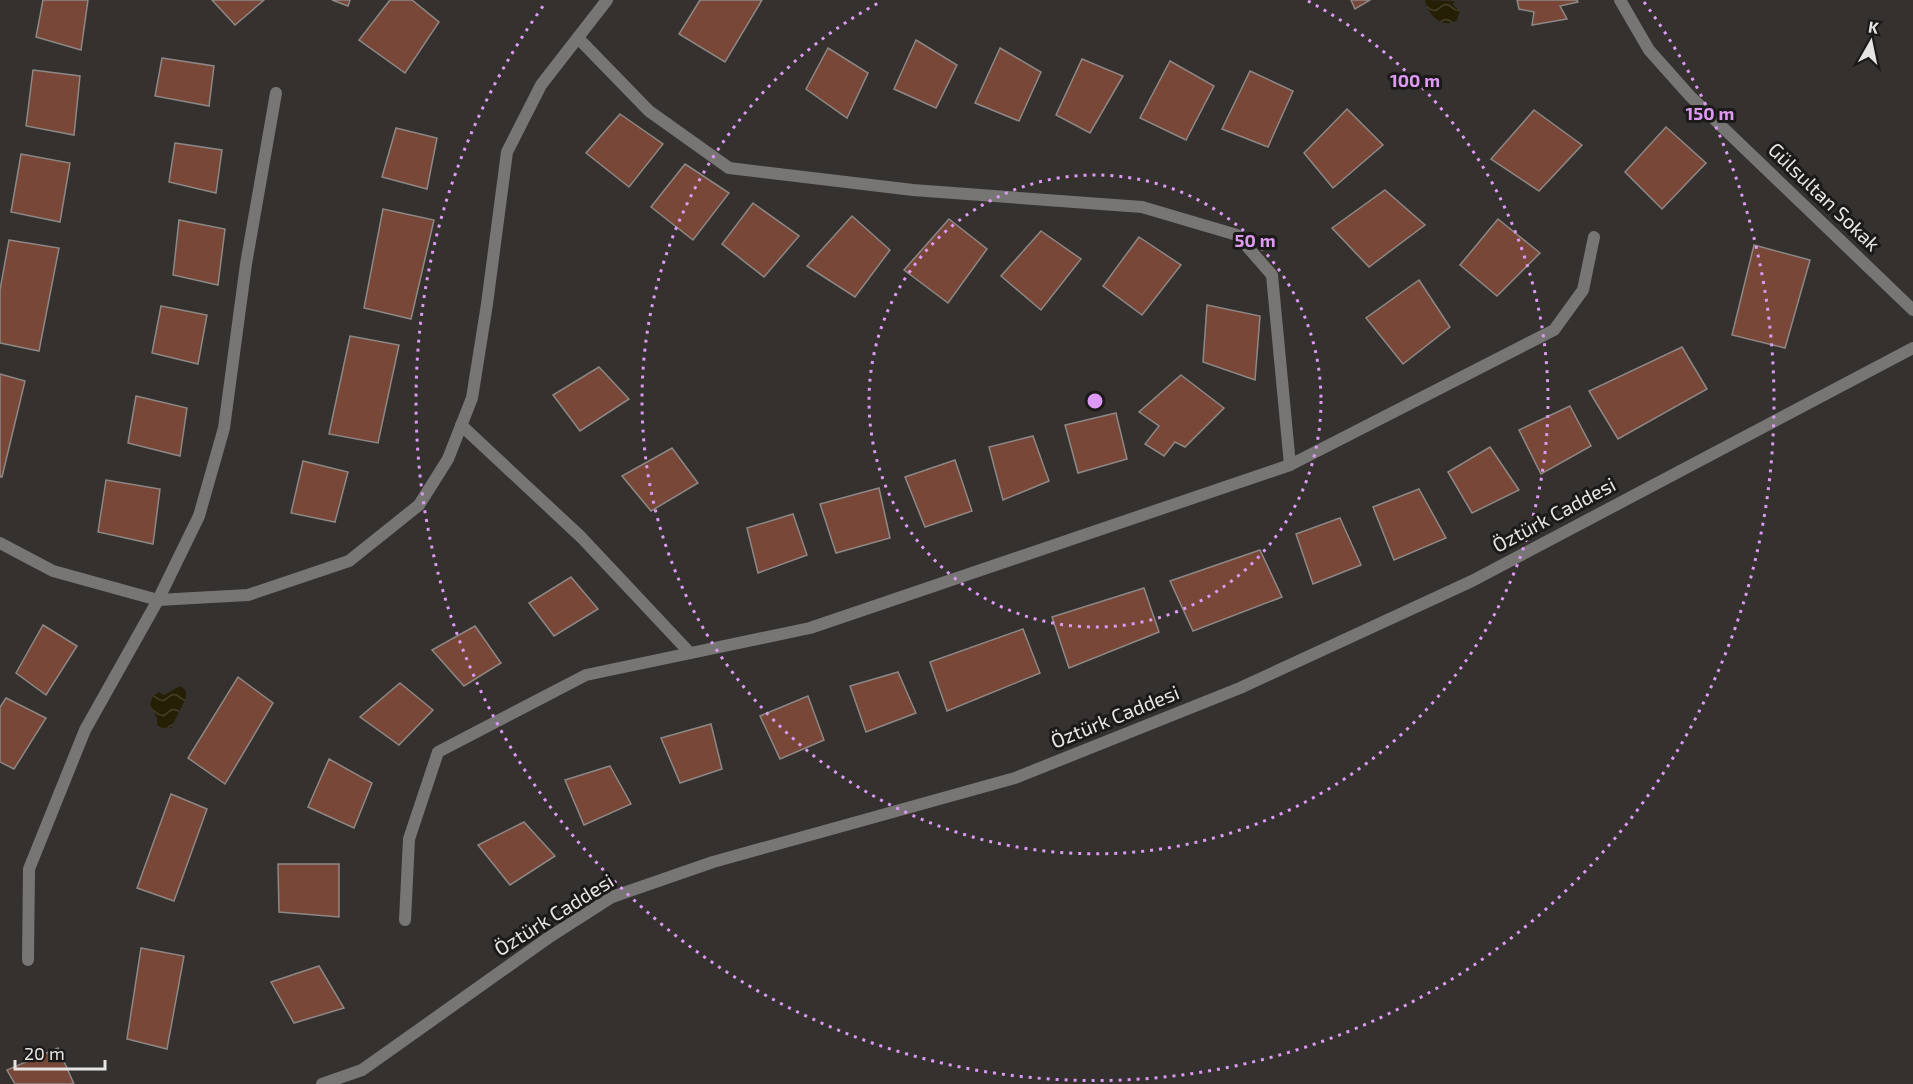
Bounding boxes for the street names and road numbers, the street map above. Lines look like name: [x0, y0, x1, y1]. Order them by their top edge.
street label: Gülsultan Sokak: [1764, 137, 1885, 256]
street label: Öztürk Caddesi: [1488, 472, 1619, 557]
street label: Öztürk Caddesi: [1047, 679, 1182, 753]
street label: Öztürk Caddesi: [489, 868, 618, 960]

